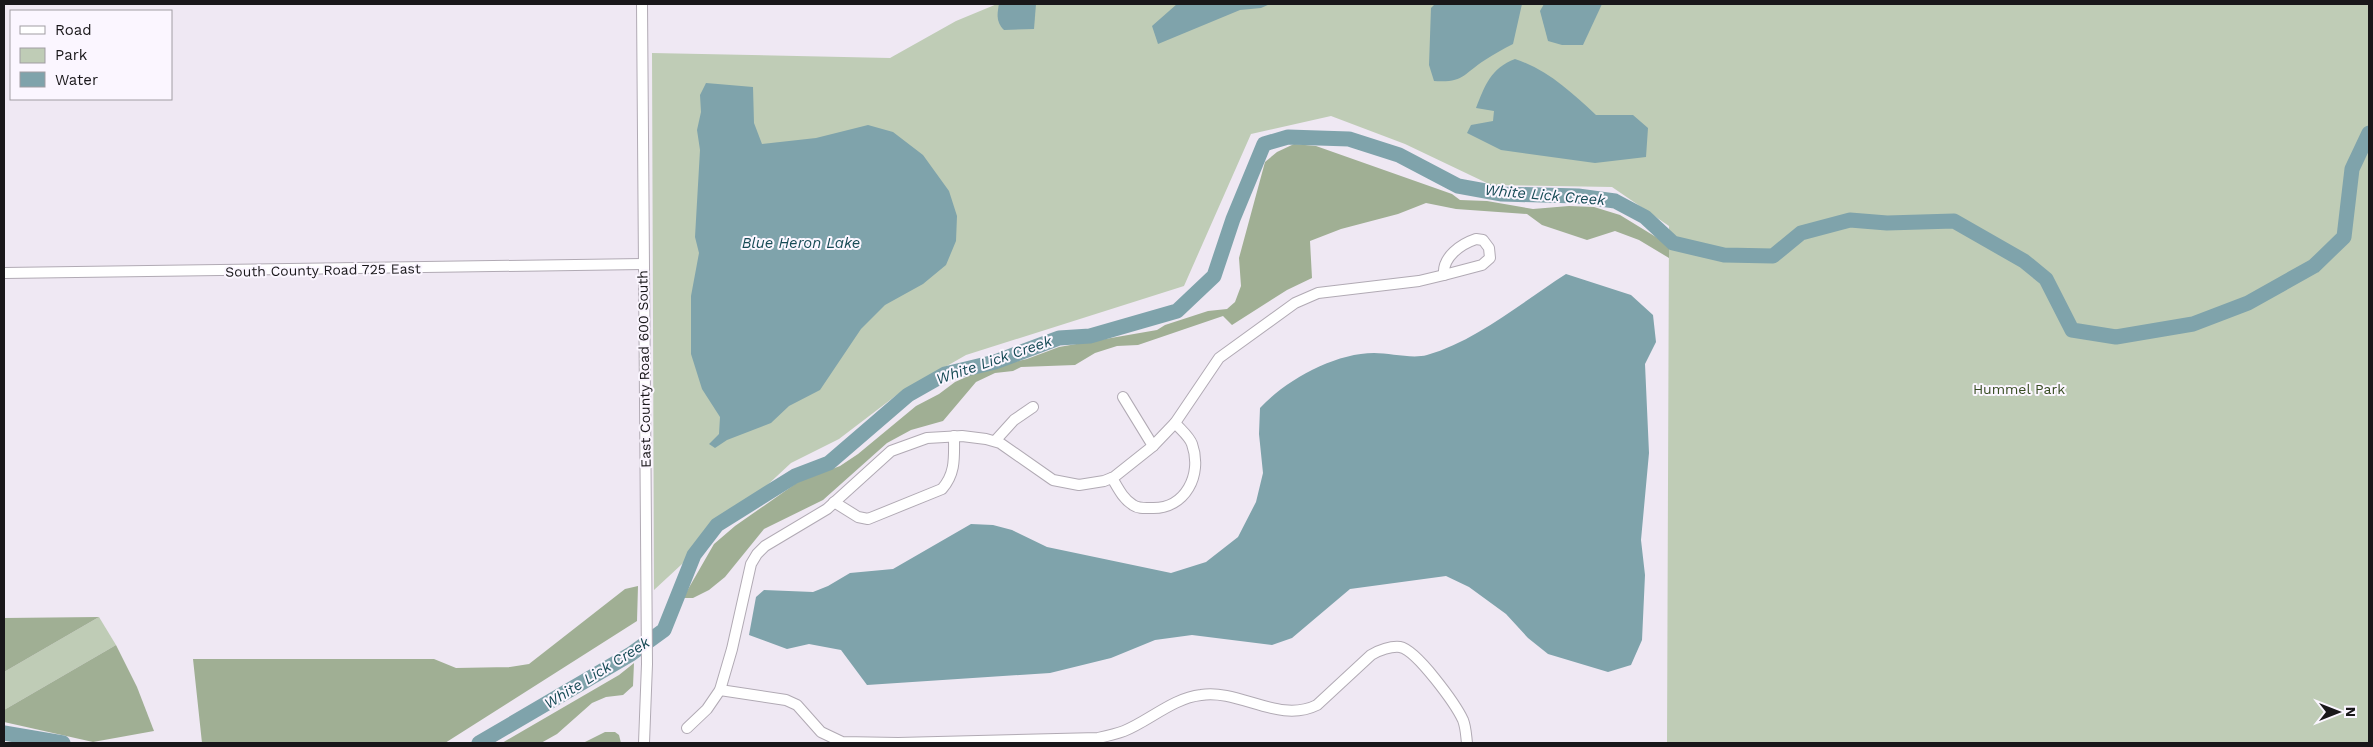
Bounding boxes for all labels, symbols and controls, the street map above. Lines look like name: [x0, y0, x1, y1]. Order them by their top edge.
legend: [10, 10, 172, 100]
text: Road: [55, 21, 92, 39]
text: Park: [55, 46, 88, 64]
text: Water: [55, 71, 98, 89]
water label: White Lick Creek: [1484, 181, 1607, 209]
water label: Blue Heron Lake: [742, 234, 860, 252]
street label: South County Road 725 East: [225, 260, 421, 280]
street label: East County Road 600 South: [634, 270, 654, 468]
water label: White Lick Creek: [934, 331, 1055, 388]
park label: Hummel Park: [1973, 381, 2065, 397]
water label: White Lick Creek: [541, 633, 654, 713]
north arrow: [2313, 687, 2363, 737]
text: N: [2343, 707, 2359, 717]

